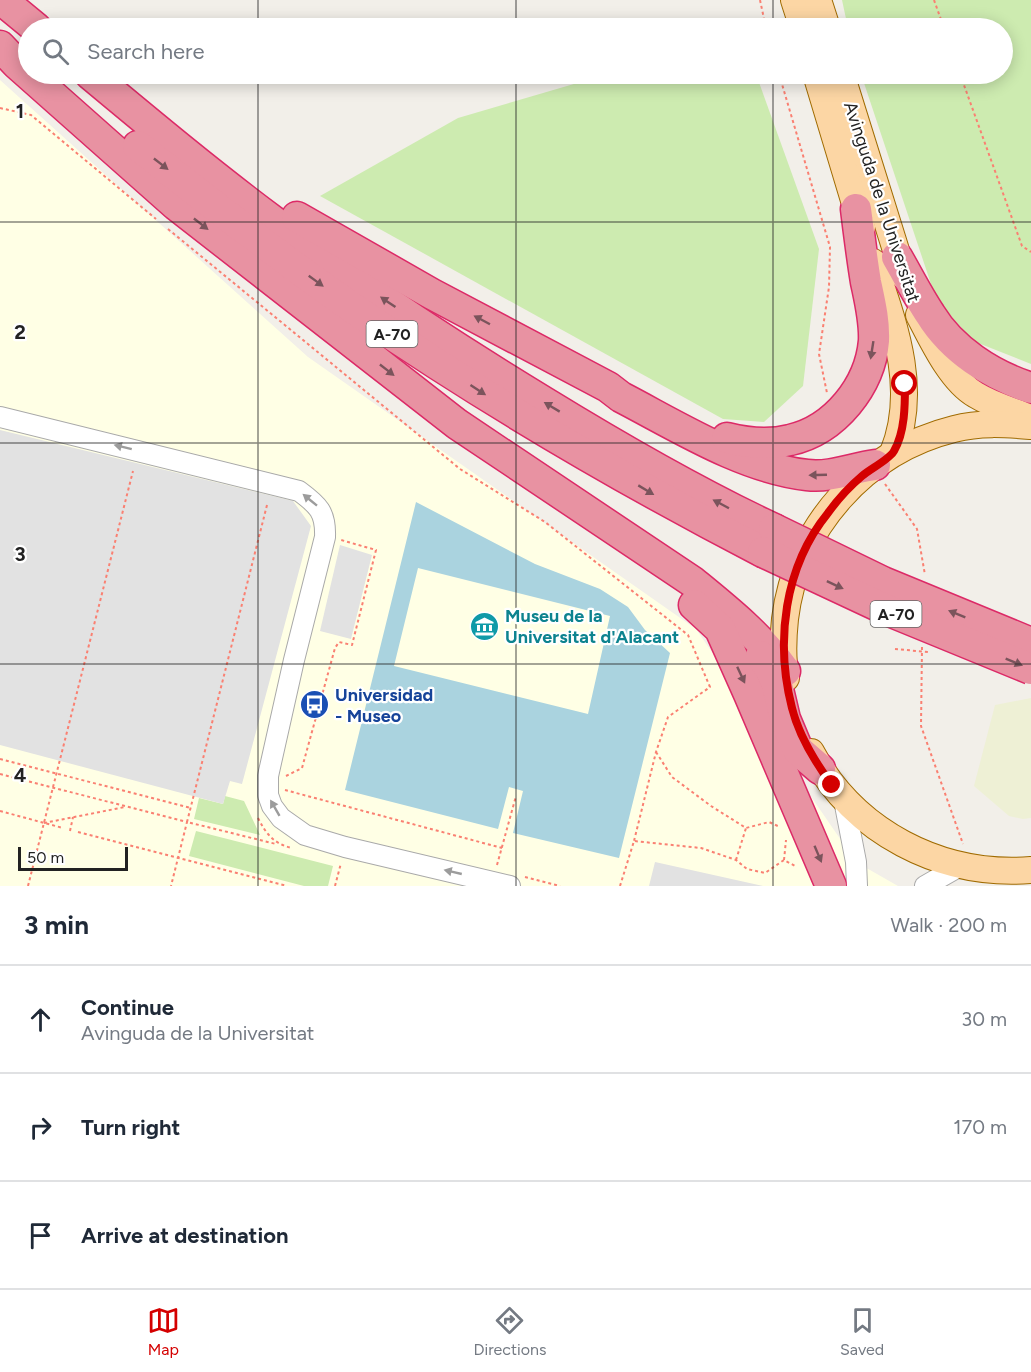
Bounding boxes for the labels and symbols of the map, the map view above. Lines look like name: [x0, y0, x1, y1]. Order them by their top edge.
text: 1: [16, 99, 24, 123]
street label: Avinguda de la Universitat: [839, 99, 925, 305]
one-way arrow: [153, 157, 168, 169]
one-way arrow: [193, 218, 208, 230]
one-way arrow: [308, 275, 324, 287]
one-way arrow: [380, 296, 396, 307]
one-way arrow: [473, 316, 491, 326]
text: 2: [14, 320, 26, 344]
road number: A-70: [366, 321, 418, 347]
one-way arrow: [867, 340, 876, 359]
one-way arrow: [380, 364, 395, 376]
route start: [891, 370, 917, 396]
one-way arrow: [470, 384, 486, 395]
one-way arrow: [544, 401, 560, 412]
one-way arrow: [114, 442, 132, 452]
one-way arrow: [808, 470, 827, 480]
one-way arrow: [637, 484, 654, 494]
one-way arrow: [302, 493, 318, 506]
one-way arrow: [712, 499, 729, 509]
text: 3: [14, 542, 26, 566]
one-way arrow: [826, 581, 843, 590]
road number: A-70: [870, 601, 922, 627]
place label: Museu de la Universitat d'Alacant: [505, 605, 679, 648]
one-way arrow: [948, 609, 966, 618]
museum icon: Museu de la Universitat d'Alacant: [468, 610, 500, 642]
one-way arrow: [1005, 658, 1023, 667]
one-way arrow: [736, 666, 745, 683]
place label: Universidad - Museo: [335, 684, 433, 727]
bus stop icon: Universidad - Museo: [298, 689, 330, 721]
text: 4: [14, 763, 27, 787]
route end: [818, 771, 844, 797]
one-way arrow: [269, 800, 280, 816]
scale bar: [18, 844, 128, 872]
one-way arrow: [814, 845, 823, 863]
one-way arrow: [444, 867, 463, 877]

